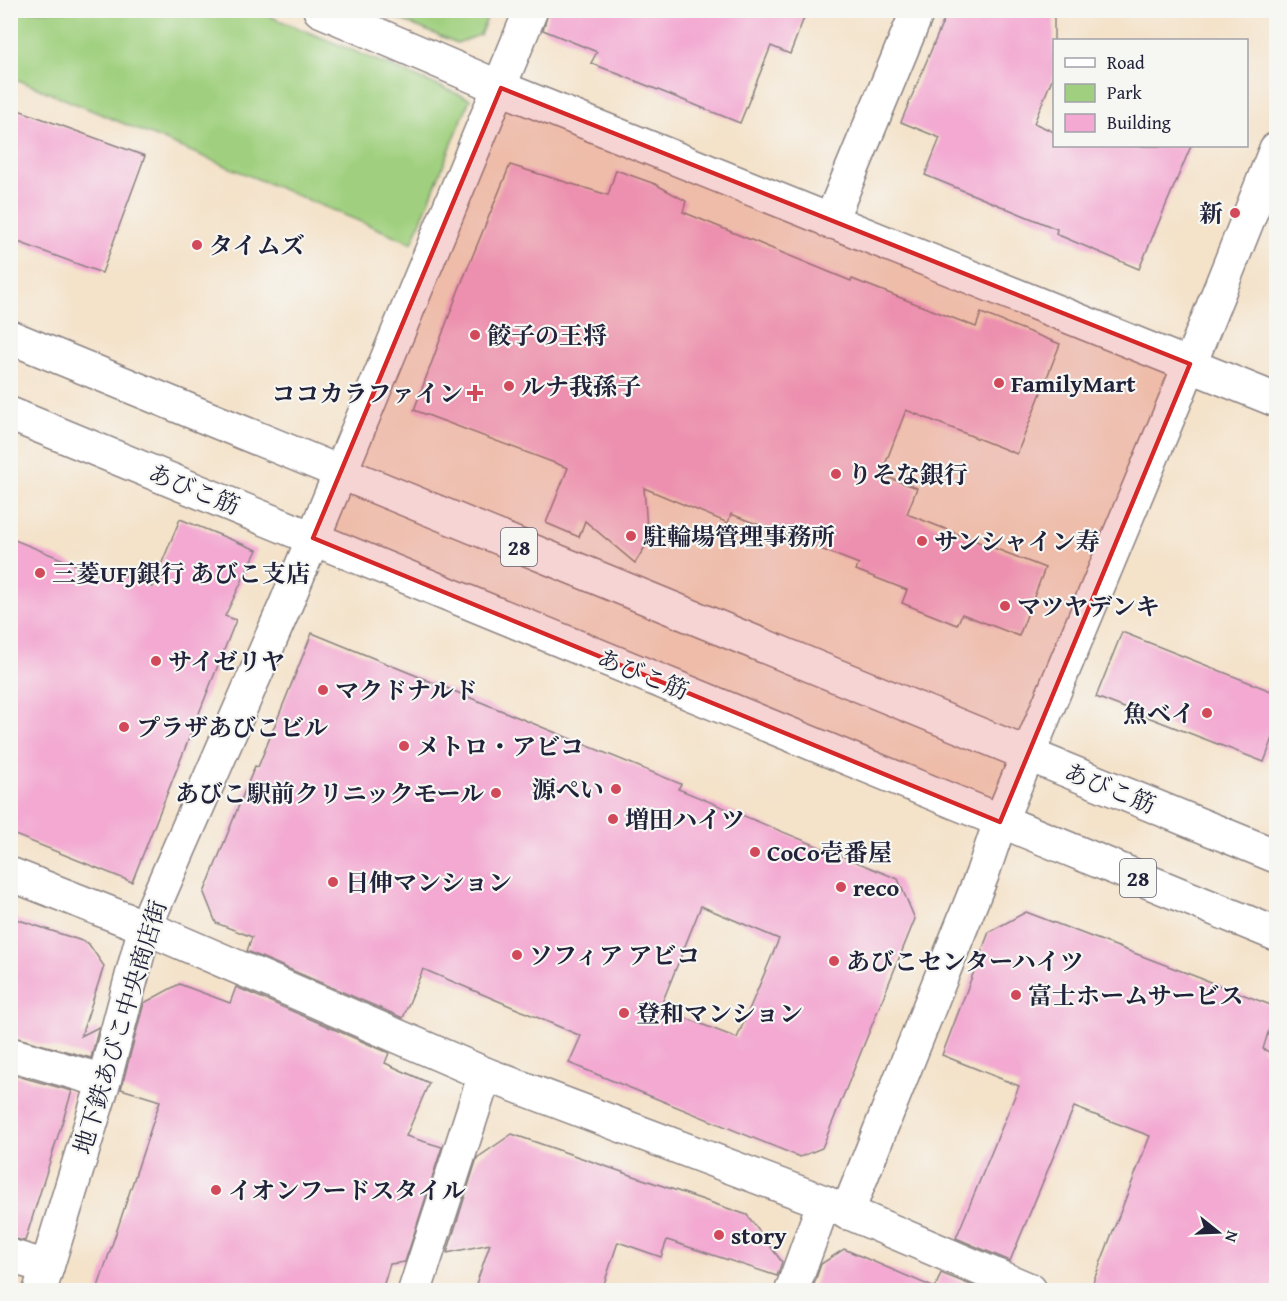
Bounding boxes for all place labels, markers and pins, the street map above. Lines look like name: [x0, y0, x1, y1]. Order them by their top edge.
place label: 新: [1199, 196, 1223, 231]
marker: 新: [1228, 206, 1242, 220]
place label: タイムズ: [209, 228, 305, 263]
marker: タイムズ: [190, 238, 204, 252]
place label: 餃子の王将: [487, 318, 607, 353]
marker: 餃子の王将: [468, 328, 482, 342]
place label: FamilyMart: [1011, 366, 1136, 401]
place label: ルナ我孫子: [521, 369, 641, 404]
place label: ココカラファイン: [271, 376, 463, 411]
marker: FamilyMart: [992, 376, 1006, 390]
marker: ルナ我孫子: [502, 379, 516, 393]
marker: ココカラファイン: [468, 386, 482, 400]
place label: りそな銀行: [848, 457, 968, 492]
marker: りそな銀行: [829, 467, 843, 481]
place label: 駐輪場管理事務所: [643, 519, 835, 554]
place label: サンシャイン寿: [934, 524, 1100, 559]
marker: 駐輪場管理事務所: [624, 529, 638, 543]
marker: サンシャイン寿: [915, 534, 929, 548]
place label: 三菱UFJ銀行 あびこ支店: [52, 556, 310, 591]
marker: 三菱UFJ銀行 あびこ支店: [33, 566, 47, 580]
place label: マツヤデンキ: [1017, 589, 1160, 624]
marker: マツヤデンキ: [998, 599, 1012, 613]
place label: サイゼリヤ: [168, 644, 285, 679]
marker: サイゼリヤ: [149, 654, 163, 668]
place label: マクドナルド: [335, 673, 478, 708]
marker: マクドナルド: [316, 683, 330, 697]
place label: 魚ベイ: [1123, 696, 1195, 731]
marker: 魚ベイ: [1200, 706, 1214, 720]
place label: プラザあびこビル: [136, 710, 328, 745]
marker: プラザあびこビル: [117, 720, 131, 734]
place label: メトロ・アビコ: [416, 729, 584, 764]
marker: メトロ・アビコ: [397, 739, 411, 753]
place label: 源ぺい: [532, 772, 604, 807]
place label: あびこ駅前クリニックモール: [175, 776, 484, 811]
marker: 源ぺい: [609, 782, 623, 796]
marker: あびこ駅前クリニックモール: [489, 786, 503, 800]
place label: 増田ハイツ: [625, 802, 745, 837]
marker: 増田ハイツ: [606, 812, 620, 826]
place label: CoCo壱番屋: [767, 835, 892, 870]
marker: CoCo壱番屋: [748, 845, 762, 859]
place label: 日伸マンション: [345, 865, 512, 900]
place label: reco: [853, 870, 900, 905]
marker: 日伸マンション: [326, 875, 340, 889]
marker: reco: [834, 880, 848, 894]
place label: ソフィア アビコ: [529, 938, 700, 973]
place label: あびこセンターハイツ: [846, 944, 1084, 979]
marker: ソフィア アビコ: [510, 948, 524, 962]
marker: あびこセンターハイツ: [827, 954, 841, 968]
place label: 富士ホームサービス: [1028, 978, 1244, 1013]
marker: 富士ホームサービス: [1009, 988, 1023, 1002]
place label: 登和マンション: [636, 996, 803, 1031]
marker: 登和マンション: [617, 1006, 631, 1020]
place label: イオンフードスタイル: [228, 1173, 466, 1208]
marker: イオンフードスタイル: [209, 1183, 223, 1197]
place label: story: [731, 1218, 787, 1253]
marker: story: [712, 1228, 726, 1242]

